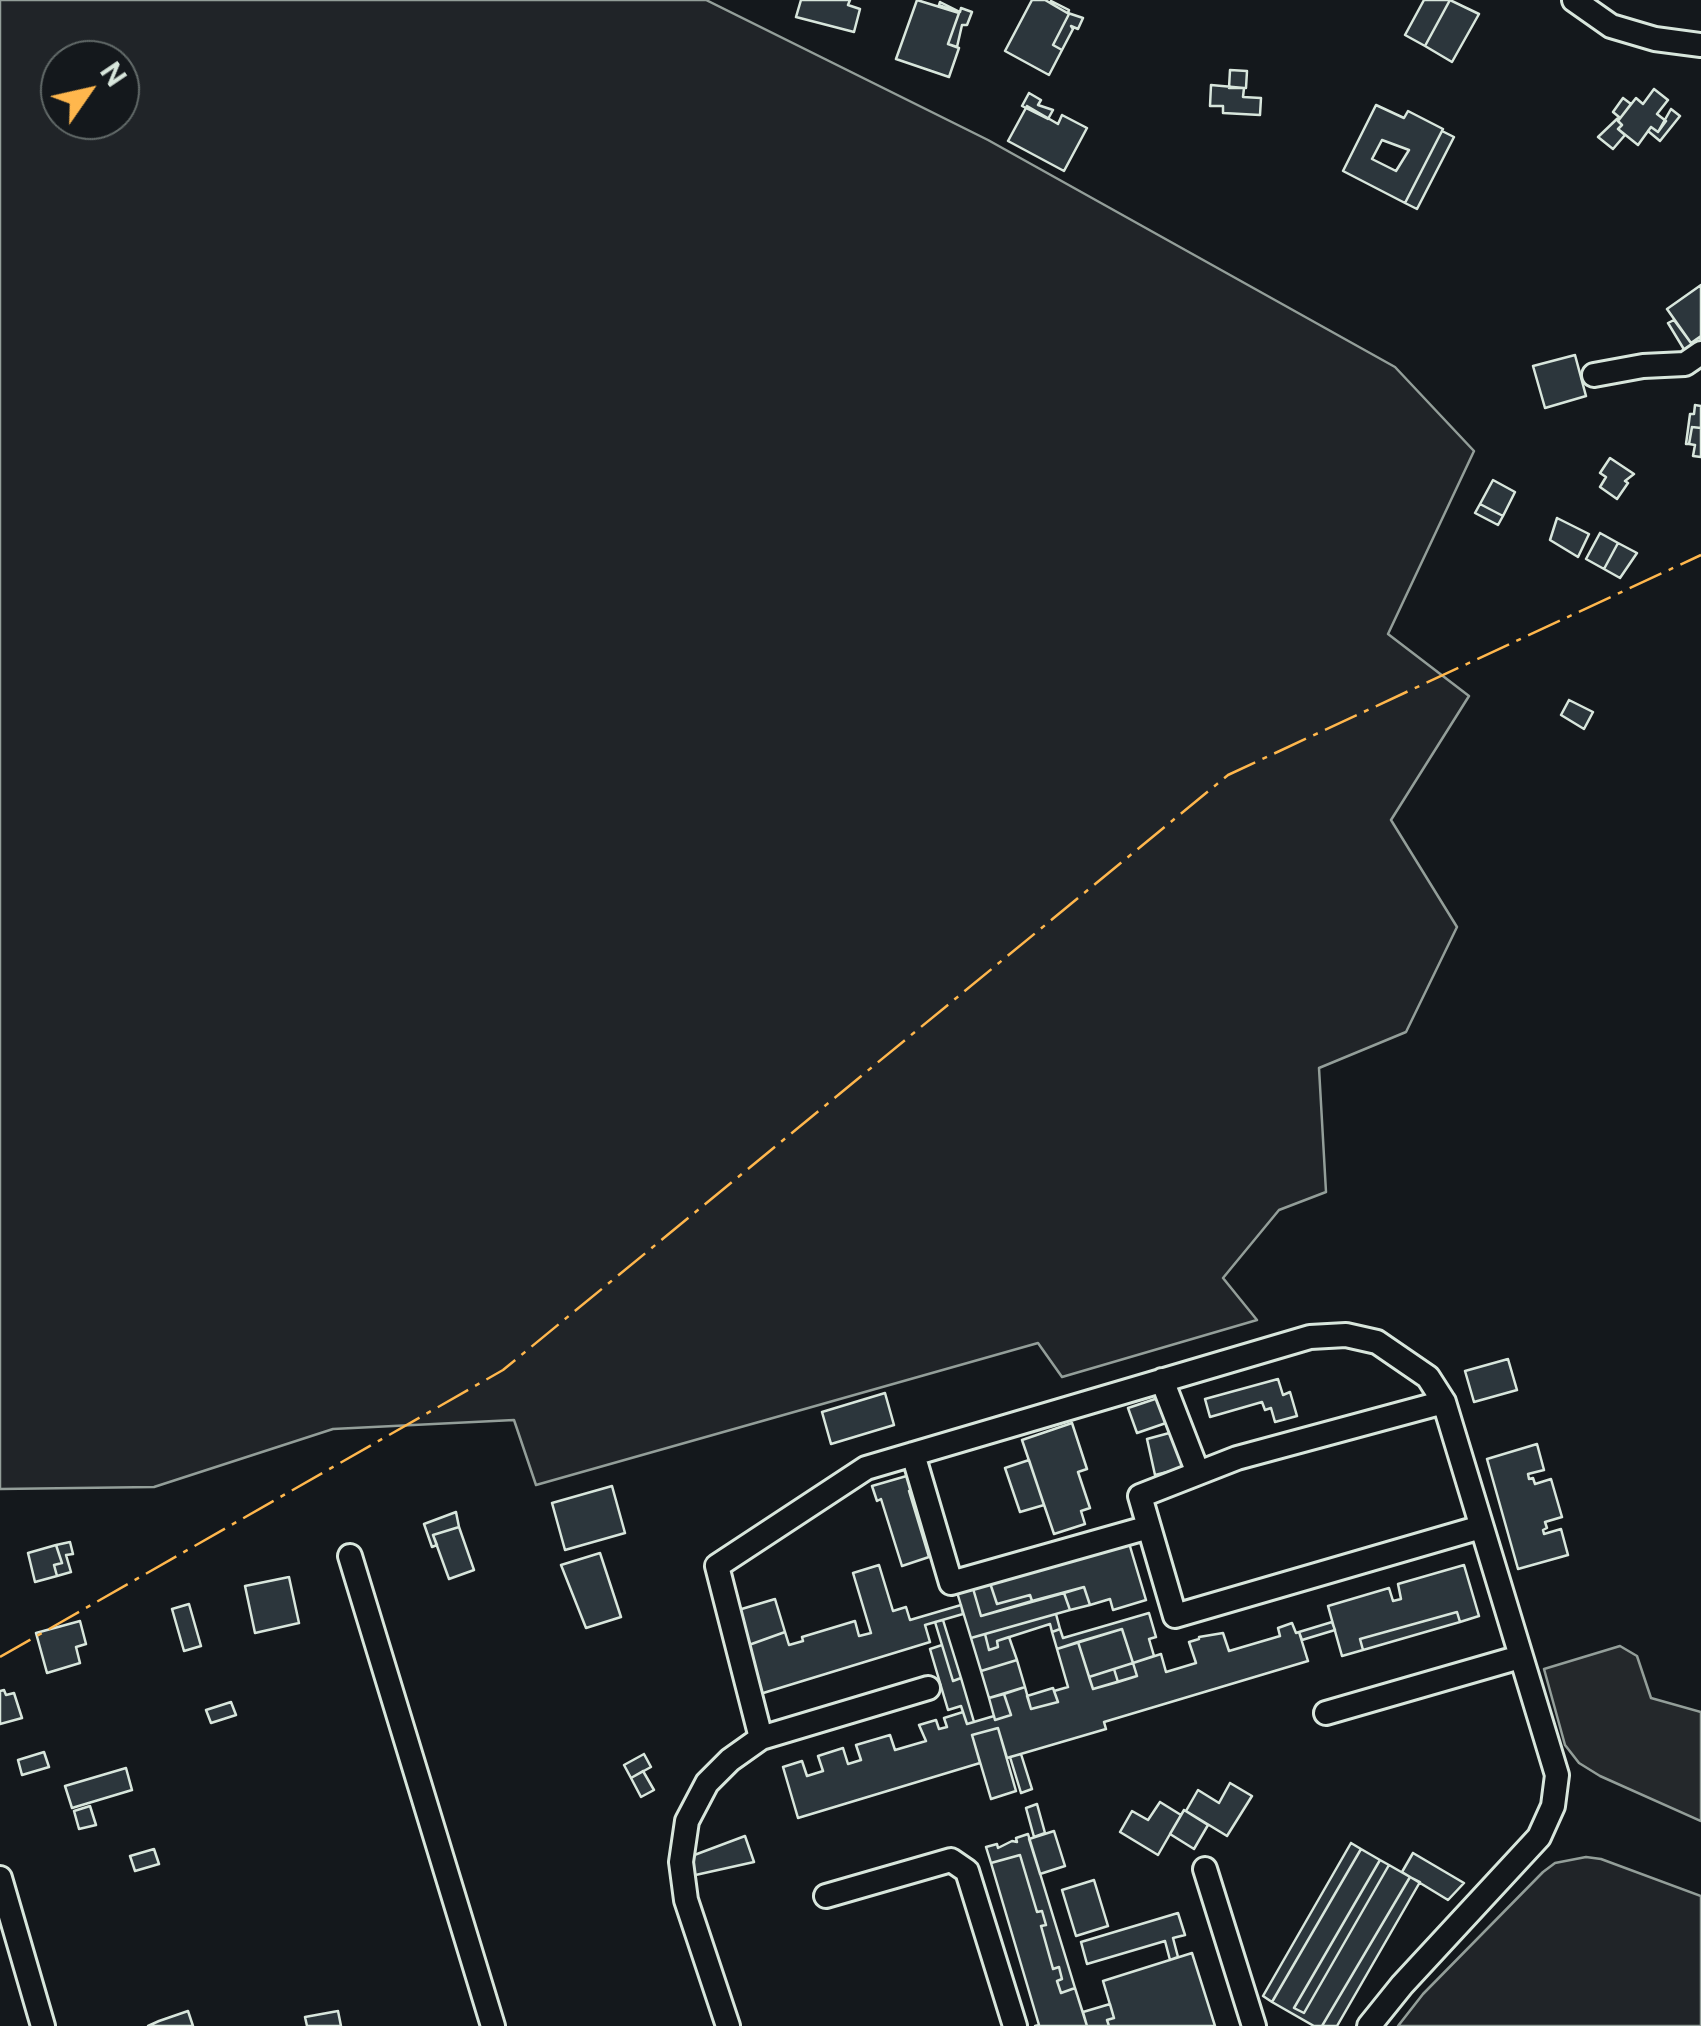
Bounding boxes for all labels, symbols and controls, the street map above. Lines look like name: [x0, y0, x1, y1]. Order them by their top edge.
north arrow: [40, 40, 140, 140]
text: N: [94, 56, 133, 92]

